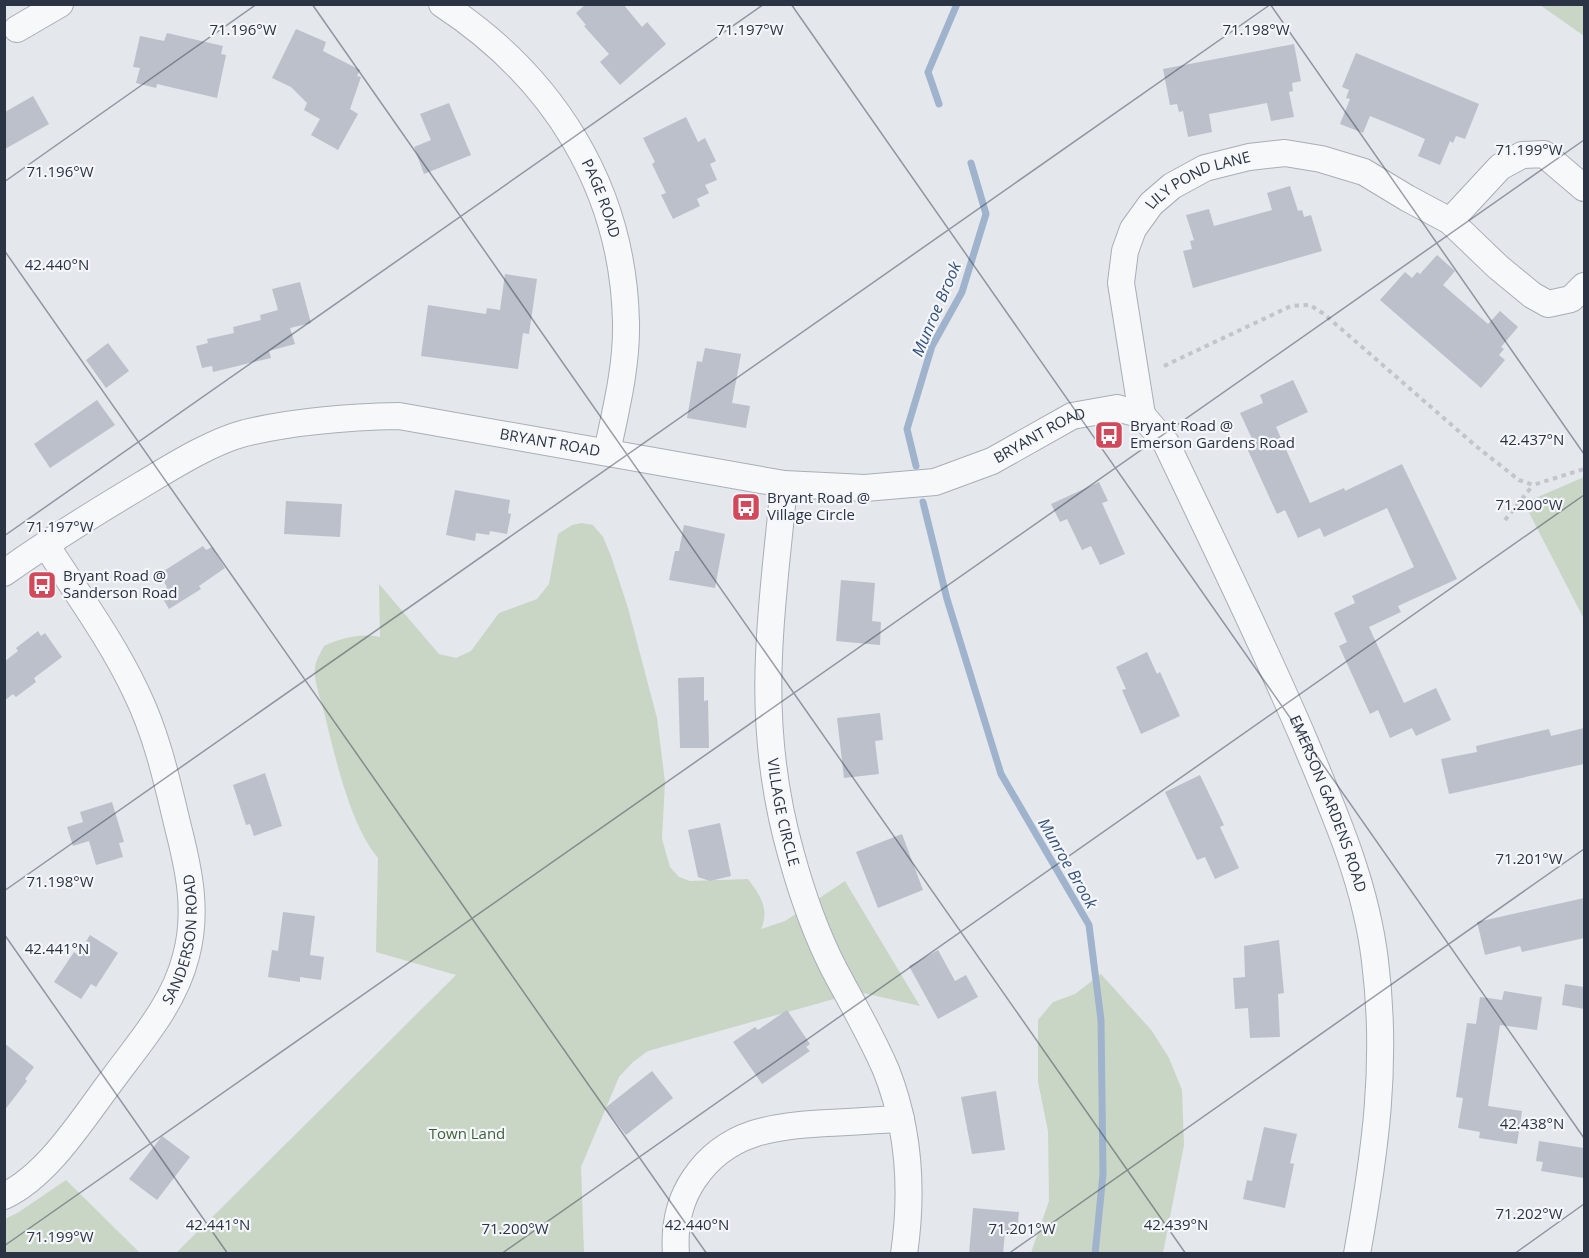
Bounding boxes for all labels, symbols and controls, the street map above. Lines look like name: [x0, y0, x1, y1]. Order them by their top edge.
text: 71.196°W: [209, 19, 277, 39]
text: 71.197°W: [716, 19, 784, 39]
text: 71.198°W: [1222, 19, 1290, 39]
text: 71.199°W: [1495, 139, 1563, 159]
street label: LILY POND LANE: [1140, 146, 1252, 213]
street label: PAGE ROAD: [578, 155, 625, 240]
text: 71.196°W: [26, 161, 94, 181]
text: 42.440°N: [25, 254, 89, 274]
water label: Munroe Brook: [906, 257, 966, 360]
street label: BRYANT ROAD: [990, 403, 1087, 467]
place label: Bryant Road @ Emerson Gardens Road: [1130, 415, 1295, 452]
bus stop icon: Bryant Road @ Emerson Gardens Road: [1093, 419, 1125, 451]
street label: BRYANT ROAD: [498, 423, 602, 460]
text: 42.437°N: [1500, 429, 1564, 449]
place label: Bryant Road @ Village Circle: [767, 487, 870, 524]
bus stop icon: Bryant Road @ Village Circle: [730, 491, 762, 523]
text: 71.200°W: [1495, 494, 1563, 514]
text: 71.197°W: [26, 516, 94, 536]
place label: Bryant Road @ Sanderson Road: [63, 565, 178, 602]
bus stop icon: Bryant Road @ Sanderson Road: [26, 569, 58, 601]
street label: EMERSON GARDENS ROAD: [1286, 712, 1372, 894]
street label: VILLAGE CIRCLE: [763, 757, 805, 868]
water label: Munroe Brook: [1033, 814, 1103, 913]
text: 71.201°W: [1495, 848, 1563, 868]
text: 71.198°W: [26, 871, 94, 891]
street label: SANDERSON ROAD: [157, 873, 201, 1008]
text: 42.441°N: [25, 938, 89, 958]
text: 42.438°N: [1500, 1113, 1564, 1133]
park label: Town Land: [429, 1123, 505, 1143]
text: 71.202°W: [1495, 1203, 1563, 1223]
text: 42.441°N: [186, 1214, 250, 1234]
text: 42.440°N: [665, 1214, 729, 1234]
text: 42.439°N: [1144, 1214, 1208, 1234]
text: 71.200°W: [481, 1218, 549, 1238]
text: 71.201°W: [988, 1218, 1056, 1238]
text: 71.199°W: [26, 1226, 94, 1246]

